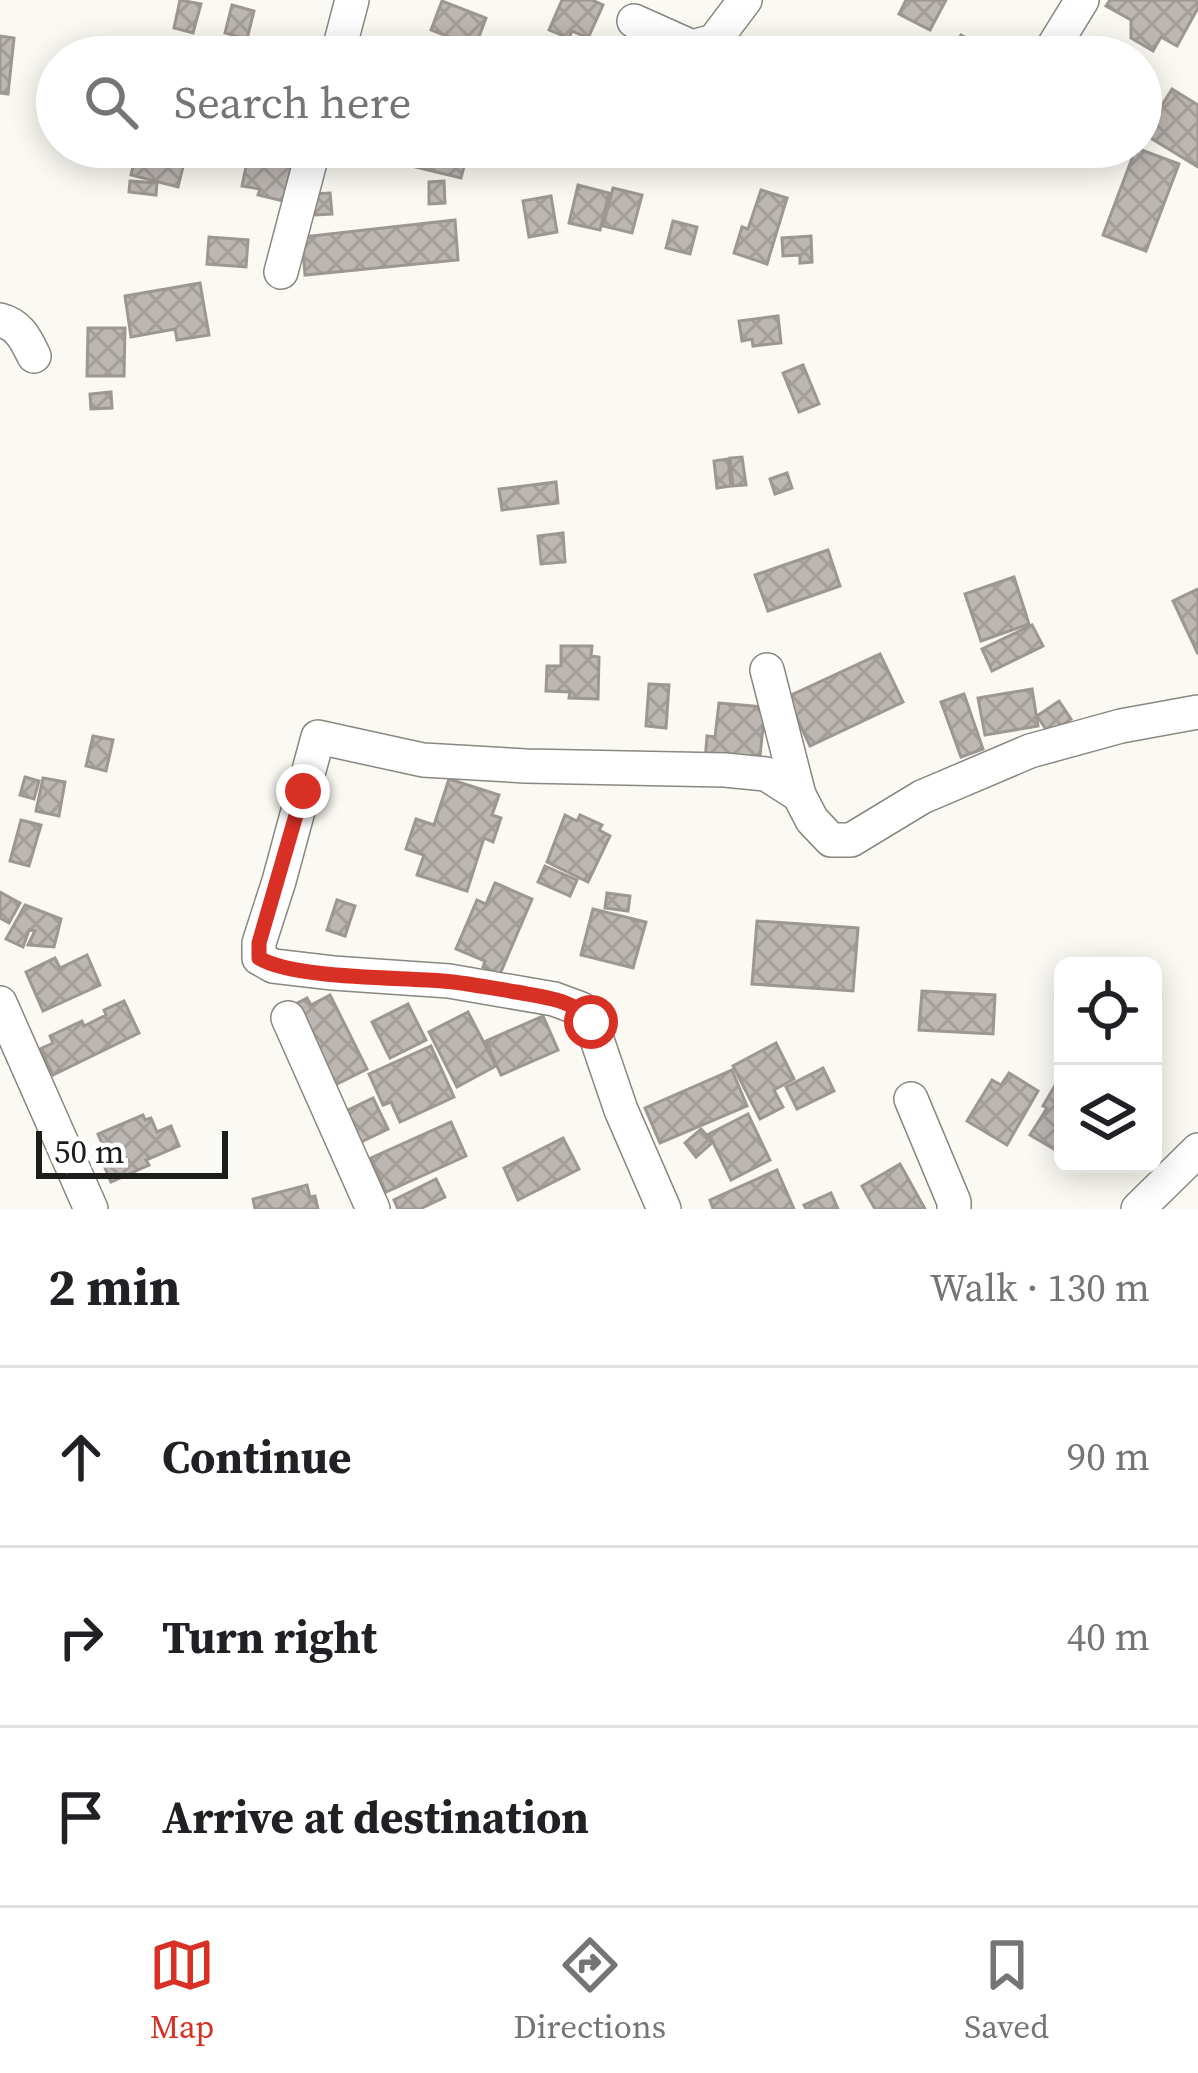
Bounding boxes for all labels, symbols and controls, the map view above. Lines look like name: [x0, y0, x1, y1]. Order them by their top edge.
search box: [36, 36, 1162, 168]
icon: search: [78, 69, 144, 135]
text: Search here: [174, 71, 411, 133]
route end: [276, 764, 330, 818]
map controls: [1054, 957, 1162, 1173]
button: locate: [1054, 957, 1162, 1065]
route start: [564, 995, 618, 1049]
button: layers: [1054, 1065, 1162, 1173]
scale bar: [36, 1125, 228, 1178]
text: 50 m: [54, 1129, 124, 1174]
text: 2 min: [48, 1252, 180, 1322]
text: Walk · 130 m: [930, 1261, 1150, 1314]
icon: ahead: [48, 1424, 114, 1490]
text: Continue: [162, 1426, 351, 1488]
text: 90 m: [1067, 1430, 1150, 1483]
icon: right: [48, 1604, 114, 1670]
text: Turn right: [162, 1606, 377, 1668]
text: 40 m: [1067, 1610, 1150, 1663]
icon: arrive: [48, 1784, 114, 1850]
text: Arrive at destination: [162, 1786, 589, 1848]
tab: Map: [149, 1932, 215, 2049]
tab: Directions: [513, 1932, 666, 2049]
tab: Saved: [964, 1932, 1049, 2049]

